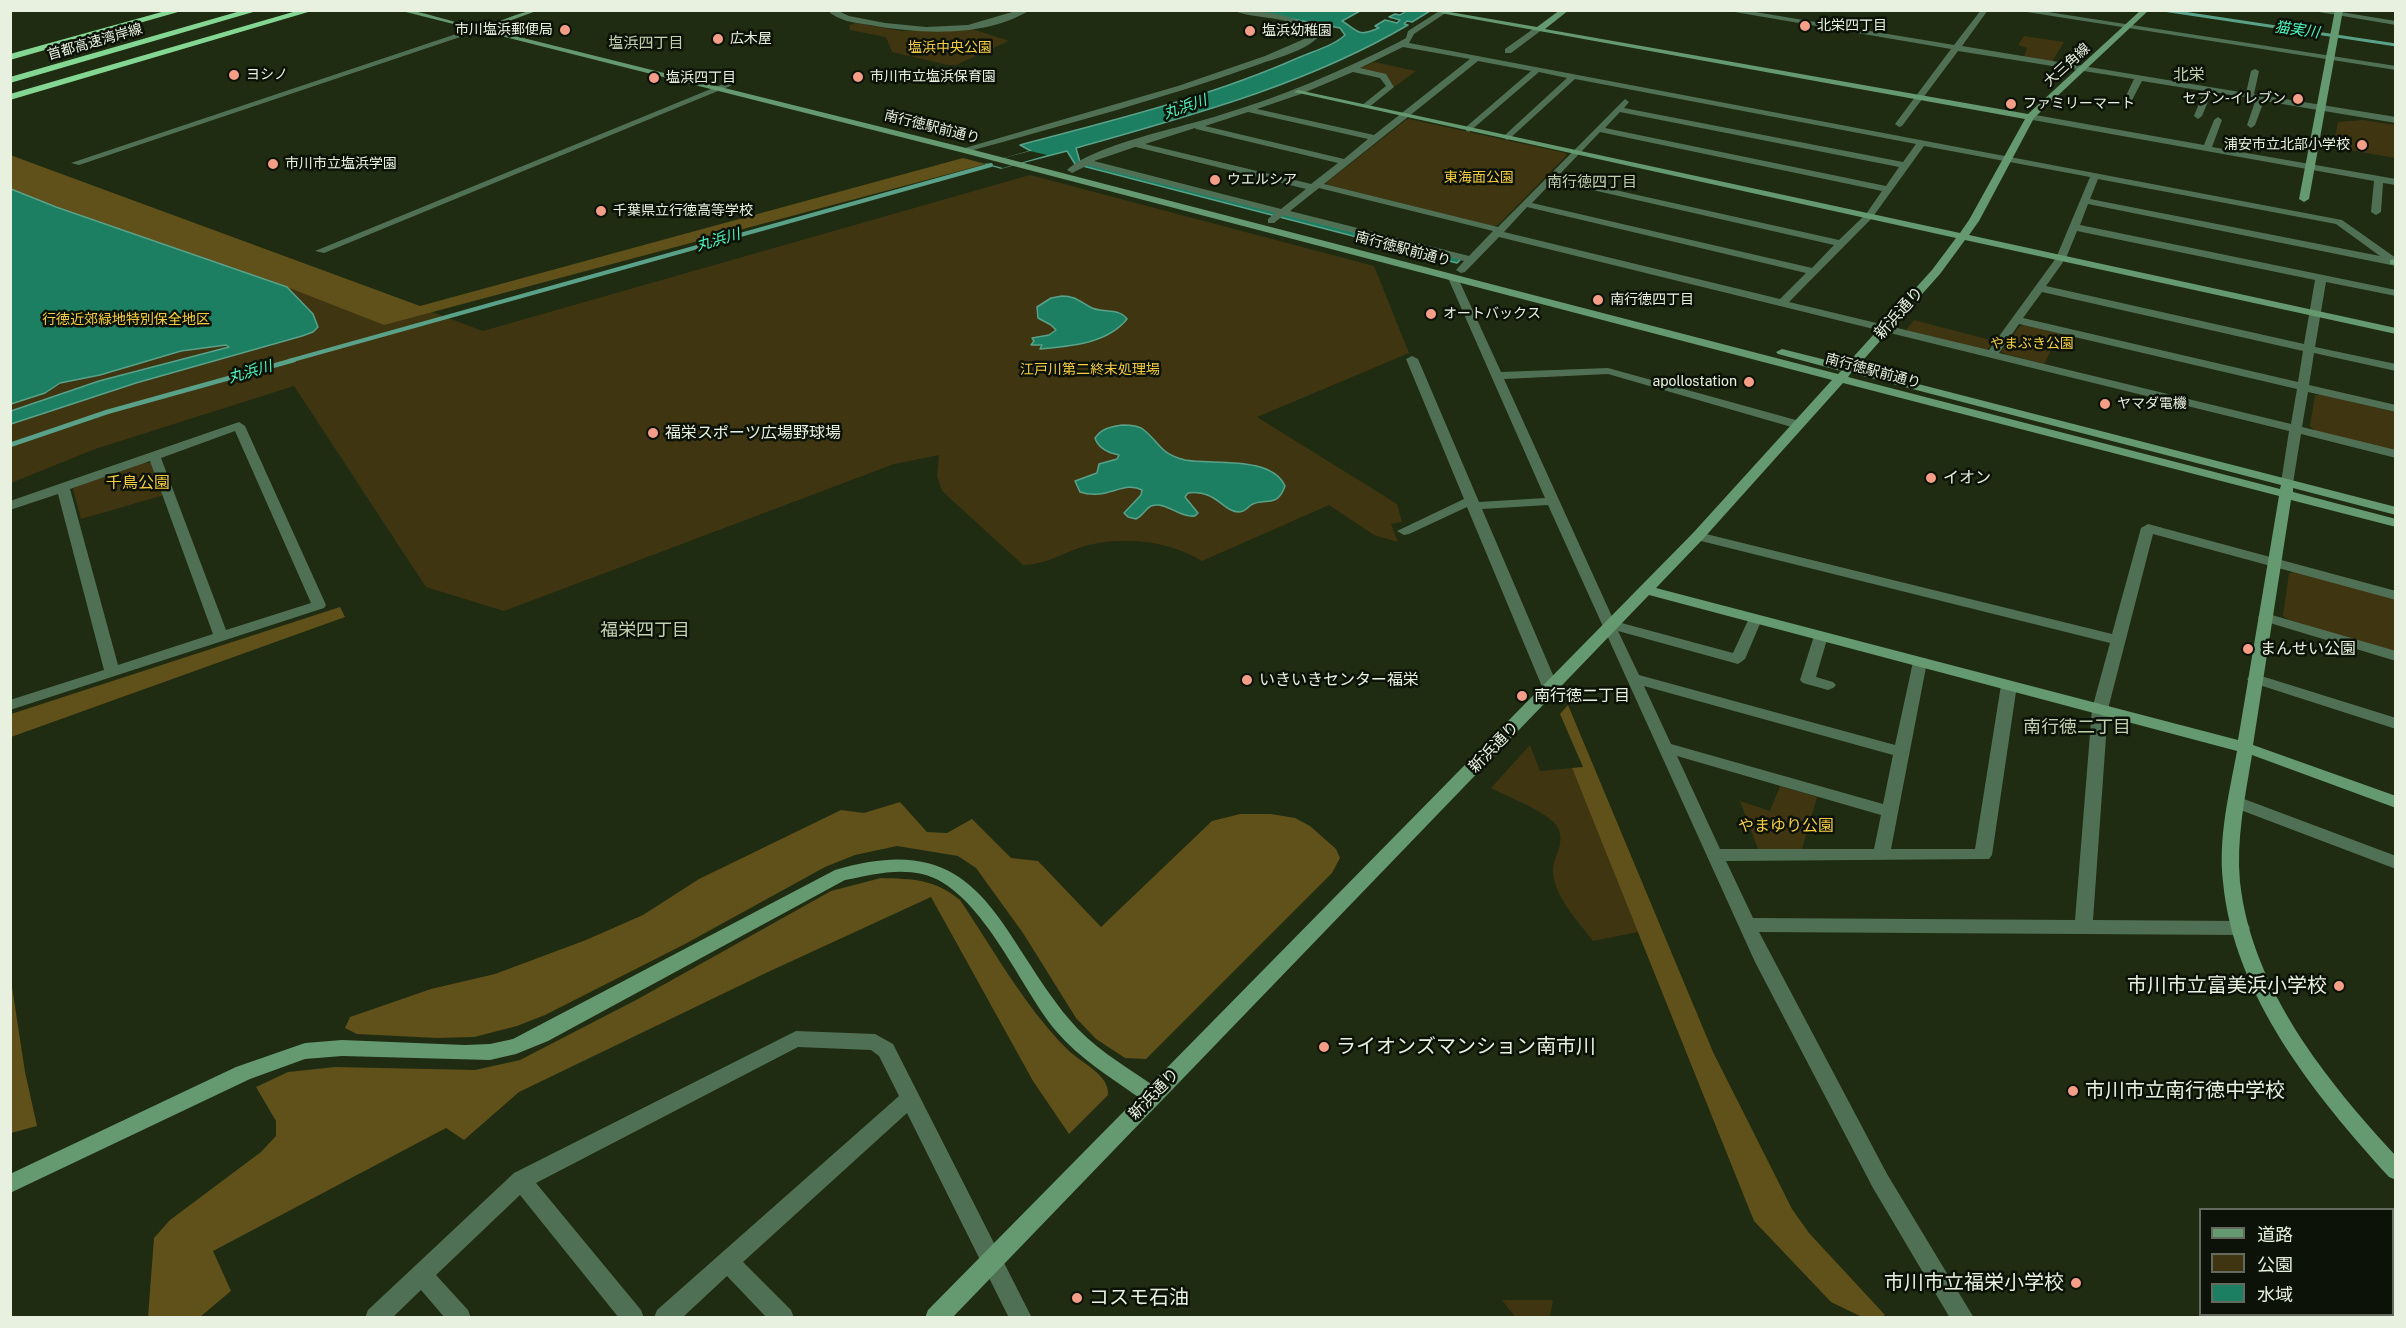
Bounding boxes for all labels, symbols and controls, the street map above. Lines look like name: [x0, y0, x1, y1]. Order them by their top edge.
place label: 北栄四丁目: [1817, 18, 1887, 34]
water label: 猫実川: [2273, 18, 2321, 42]
marker: 北栄四丁目: [1798, 19, 1812, 33]
street label: 首都高速湾岸線: [46, 20, 144, 64]
place label: 市川塩浜郵便局: [455, 22, 553, 38]
marker: 市川塩浜郵便局: [558, 23, 572, 37]
place label: 塩浜幼稚園: [1262, 23, 1332, 39]
marker: 塩浜幼稚園: [1243, 24, 1257, 38]
place label: 広木屋: [730, 31, 772, 47]
marker: 広木屋: [711, 32, 725, 46]
district label: 塩浜四丁目: [609, 34, 683, 52]
park label: 塩浜中央公園: [908, 40, 992, 56]
street label: 大三角線: [2041, 40, 2093, 90]
district label: 北栄: [2173, 65, 2205, 85]
place label: ヨシノ: [246, 67, 288, 83]
marker: ヨシノ: [227, 68, 241, 82]
place label: 市川市立塩浜保育園: [870, 69, 996, 85]
place label: 塩浜四丁目: [666, 70, 736, 86]
marker: 市川市立塩浜保育園: [851, 70, 865, 84]
marker: 塩浜四丁目: [647, 71, 661, 85]
water label: 丸浜川: [1161, 91, 1209, 123]
place label: セブン-イレブン: [2183, 91, 2286, 107]
marker: セブン-イレブン: [2291, 92, 2305, 106]
place label: ファミリーマート: [2023, 96, 2135, 112]
marker: ファミリーマート: [2004, 97, 2018, 111]
street label: 南行徳駅前通り: [882, 107, 982, 147]
place label: 浦安市立北部小学校: [2224, 137, 2350, 153]
marker: 浦安市立北部小学校: [2355, 138, 2369, 152]
place label: 市川市立塩浜学園: [285, 156, 397, 172]
marker: 市川市立塩浜学園: [266, 157, 280, 171]
park label: 東海面公園: [1444, 170, 1514, 186]
place label: ウエルシア: [1227, 172, 1297, 188]
marker: ウエルシア: [1208, 173, 1222, 187]
district label: 南行徳四丁目: [1547, 173, 1637, 191]
place label: 千葉県立行徳高等学校: [613, 203, 753, 219]
marker: 千葉県立行徳高等学校: [594, 204, 608, 218]
water label: 丸浜川: [694, 225, 742, 255]
street label: 南行徳駅前通り: [1353, 228, 1453, 270]
street label: 新浜通り: [1870, 283, 1928, 343]
place label: 南行徳四丁目: [1610, 292, 1694, 308]
marker: 南行徳四丁目: [1591, 293, 1605, 307]
place label: オートバックス: [1443, 306, 1541, 322]
marker: オートバックス: [1424, 307, 1438, 321]
park label: 行徳近郊緑地特別保全地区: [42, 312, 210, 328]
park label: やまぶき公園: [1990, 336, 2074, 352]
street label: 南行徳駅前通り: [1823, 350, 1923, 392]
water label: 丸浜川: [226, 357, 274, 387]
park label: 江戸川第二終末処理場: [1020, 362, 1160, 378]
place label: apollostation: [1653, 374, 1737, 390]
marker: apollostation: [1742, 375, 1756, 389]
place label: ヤマダ電機: [2117, 396, 2187, 412]
marker: ヤマダ電機: [2098, 397, 2112, 411]
place label: 福栄スポーツ広場野球場: [665, 423, 841, 443]
marker: 福栄スポーツ広場野球場: [646, 426, 660, 440]
place label: イオン: [1943, 468, 1991, 488]
marker: イオン: [1924, 471, 1938, 485]
park label: 千鳥公園: [106, 473, 170, 493]
district label: 福栄四丁目: [600, 619, 690, 641]
place label: まんせい公園: [2260, 639, 2356, 659]
marker: まんせい公園: [2241, 642, 2255, 656]
place label: いきいきセンター福栄: [1259, 670, 1419, 690]
marker: いきいきセンター福栄: [1240, 673, 1254, 687]
place label: 南行徳二丁目: [1534, 686, 1630, 706]
marker: 南行徳二丁目: [1515, 689, 1529, 703]
district label: 南行徳二丁目: [2023, 716, 2131, 738]
street label: 新浜通り: [1465, 717, 1523, 777]
park label: やまゆり公園: [1738, 816, 1834, 836]
place label: 市川市立富美浜小学校: [2127, 974, 2327, 998]
marker: 市川市立富美浜小学校: [2332, 979, 2346, 993]
place label: ライオンズマンション南市川: [1336, 1035, 1596, 1059]
marker: ライオンズマンション南市川: [1317, 1040, 1331, 1054]
street label: 新浜通り: [1125, 1064, 1183, 1124]
place label: 市川市立南行徳中学校: [2085, 1079, 2285, 1103]
marker: 市川市立南行徳中学校: [2066, 1084, 2080, 1098]
legend: [2199, 1208, 2394, 1316]
text: 道路: [2257, 1224, 2293, 1245]
text: 公園: [2257, 1254, 2293, 1275]
place label: 市川市立福栄小学校: [1884, 1271, 2064, 1295]
marker: 市川市立福栄小学校: [2069, 1276, 2083, 1290]
text: 水域: [2257, 1284, 2293, 1305]
place label: コスモ石油: [1089, 1286, 1189, 1310]
marker: コスモ石油: [1070, 1291, 1084, 1305]

